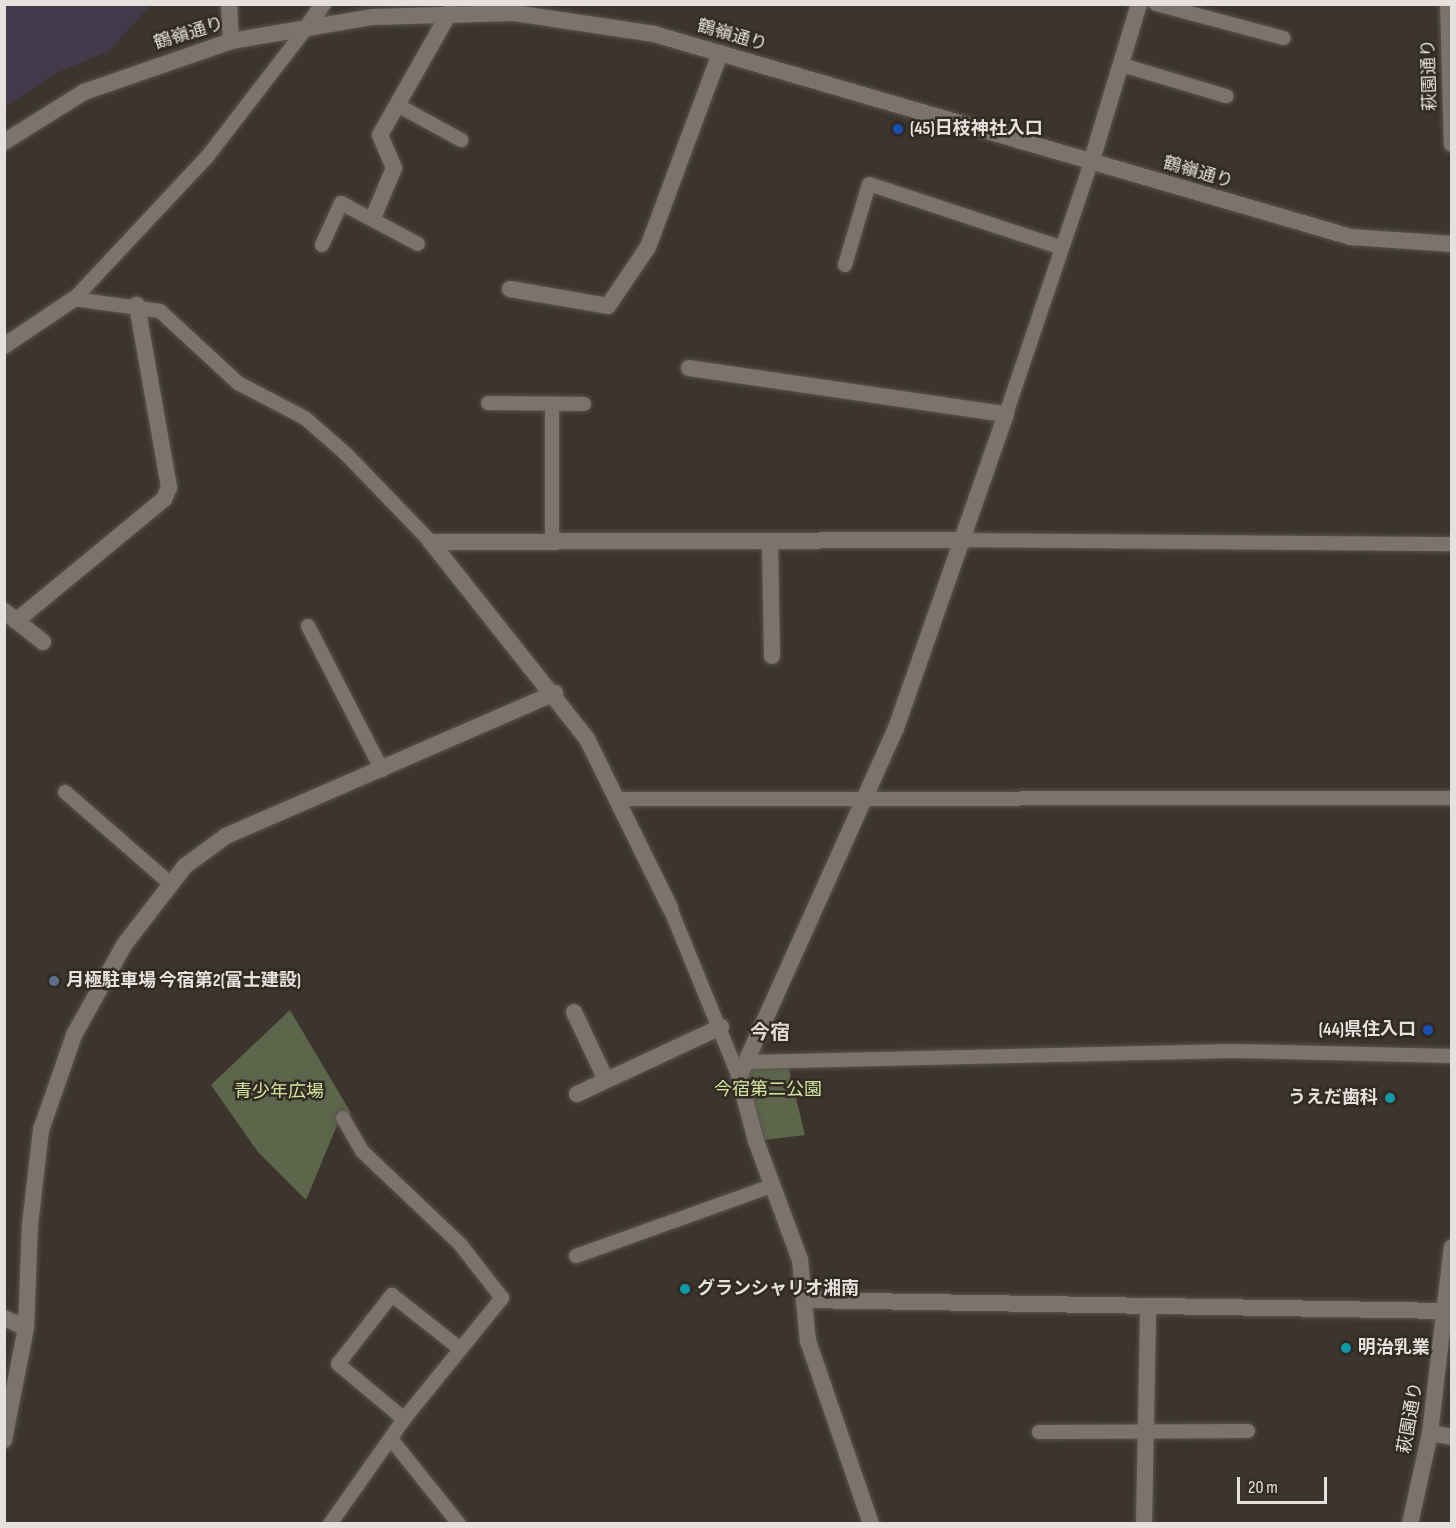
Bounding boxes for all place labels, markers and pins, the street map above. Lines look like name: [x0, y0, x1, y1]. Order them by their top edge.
place label: (45)日枝神社入口: [910, 118, 1043, 140]
marker: (45)日枝神社入口: [891, 122, 905, 136]
place label: 月極駐車場 今宿第2(富士建設): [66, 970, 301, 992]
marker: 月極駐車場 今宿第2(富士建設): [47, 974, 61, 988]
place label: (44)県住入口: [1319, 1019, 1416, 1041]
marker: (44)県住入口: [1421, 1023, 1435, 1037]
place label: うえだ歯科: [1288, 1087, 1378, 1109]
marker: うえだ歯科: [1383, 1091, 1397, 1105]
place label: グランシャリオ湘南: [697, 1278, 859, 1300]
marker: グランシャリオ湘南: [678, 1282, 692, 1296]
place label: 明治乳業: [1358, 1337, 1430, 1359]
marker: 明治乳業: [1339, 1341, 1353, 1355]

